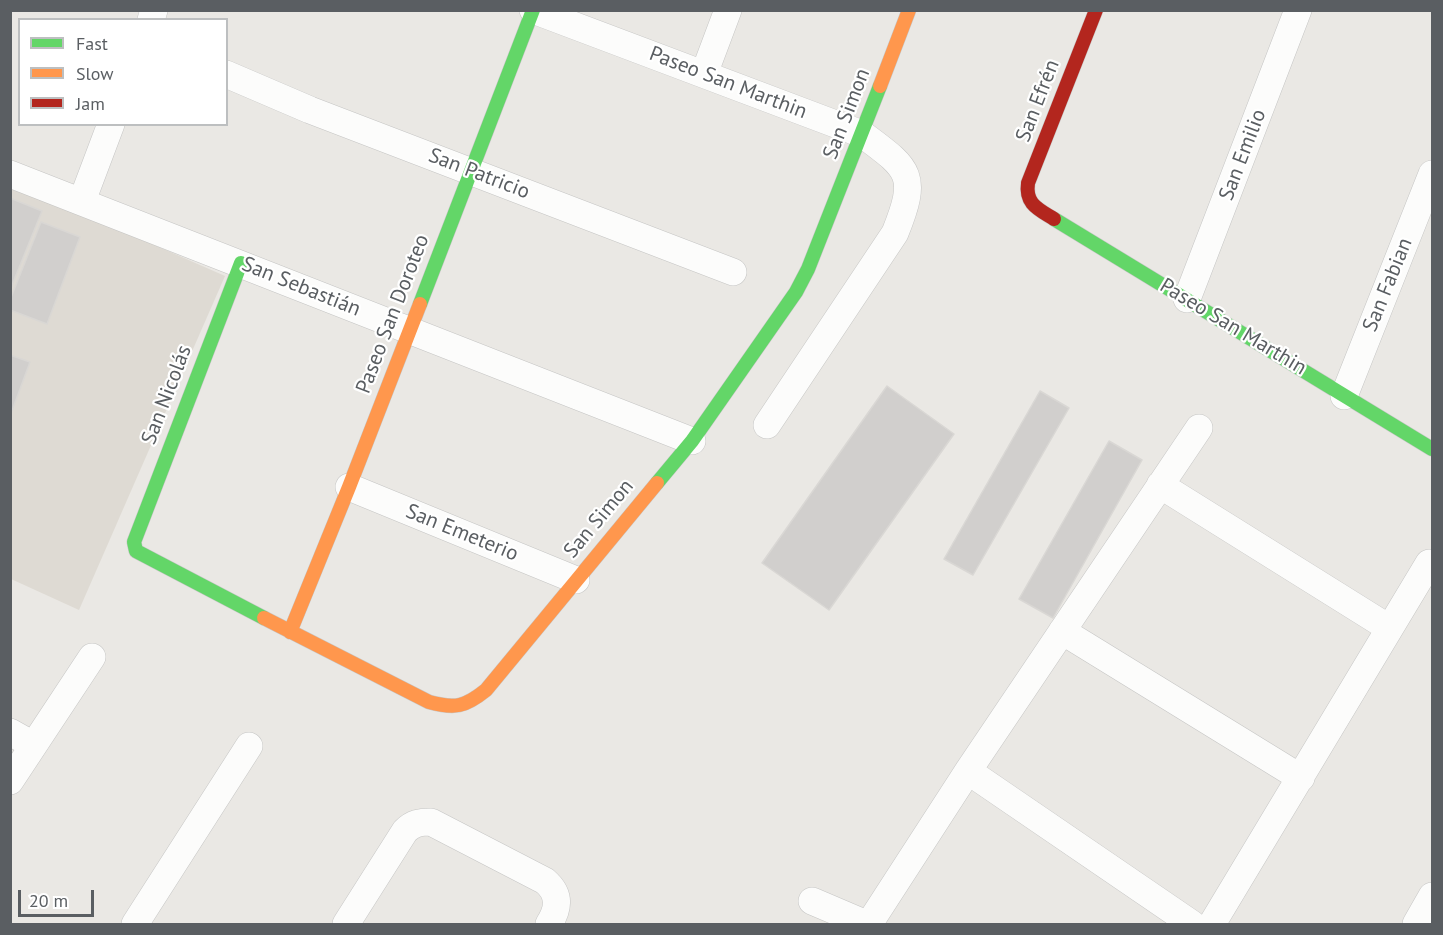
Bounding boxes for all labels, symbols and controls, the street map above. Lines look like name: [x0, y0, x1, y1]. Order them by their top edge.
legend: [18, 18, 228, 126]
text: Fast: [76, 32, 108, 55]
street label: Paseo San Marthin: [646, 41, 810, 125]
street label: San Efrén: [1011, 56, 1065, 146]
text: Slow: [76, 62, 114, 85]
street label: San Simon: [818, 65, 876, 163]
text: Jam: [76, 92, 105, 115]
street label: San Emilio: [1214, 106, 1272, 204]
street label: San Patricio: [425, 143, 533, 205]
street label: Paseo San Doroteo: [351, 231, 435, 397]
street label: San Fabian: [1358, 234, 1418, 336]
street label: San Sebastián: [238, 252, 364, 322]
street label: Paseo San Marthin: [1155, 273, 1311, 381]
street label: San Nicolás: [137, 342, 197, 448]
street label: San Simon: [559, 474, 639, 564]
street label: San Emeterio: [402, 499, 522, 567]
scale bar: [21, 878, 98, 916]
text: 20 m: [29, 889, 68, 912]

